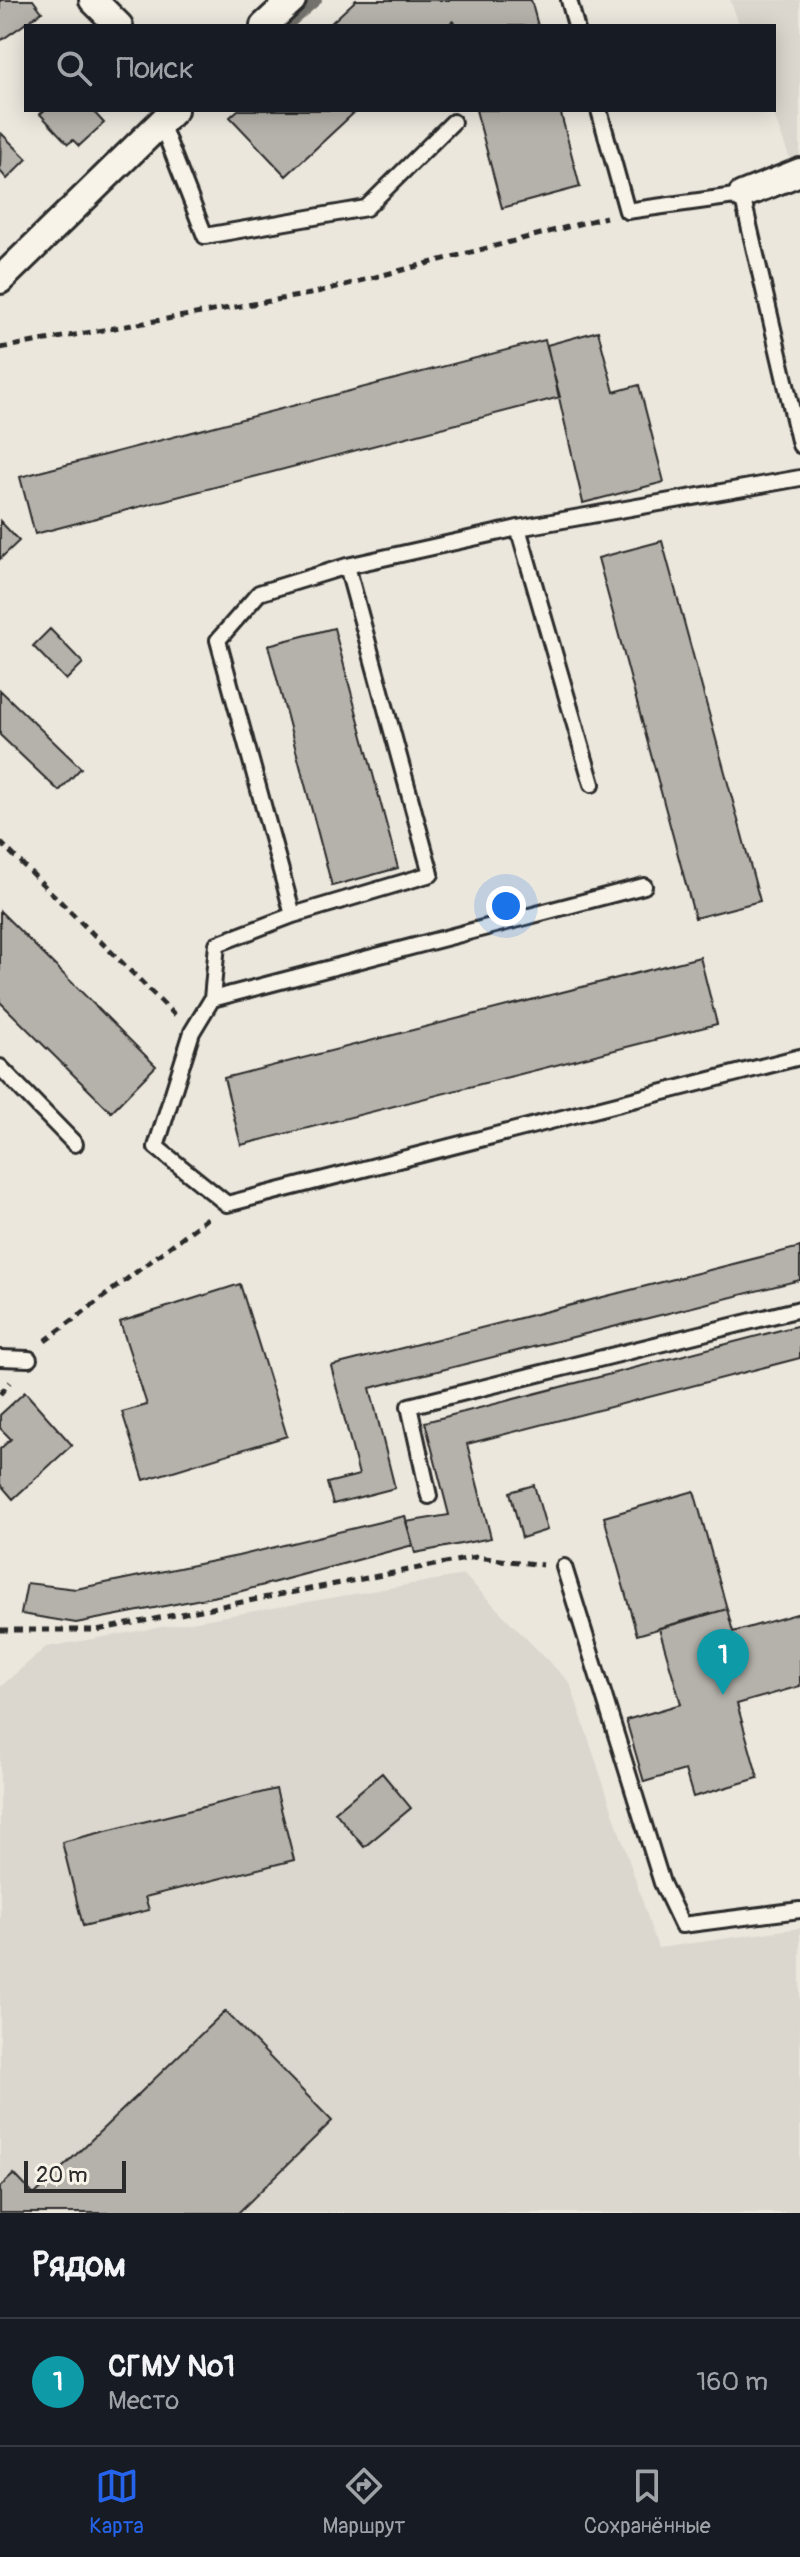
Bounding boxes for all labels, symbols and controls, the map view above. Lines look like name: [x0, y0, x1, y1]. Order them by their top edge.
search box: [24, 24, 776, 112]
icon: search: [52, 46, 96, 90]
text: Поиск: [116, 50, 194, 87]
your location: [486, 886, 526, 926]
pin: 1: [697, 1629, 749, 1695]
scale bar: [24, 2157, 126, 2193]
text: 20 m: [36, 2161, 88, 2189]
text: Рядом: [32, 2244, 126, 2287]
text: СГМУ №1: [108, 2348, 235, 2385]
text: 1: [53, 2366, 63, 2398]
text: 160 m: [696, 2366, 768, 2398]
text: Место: [108, 2385, 179, 2417]
tab: Карта: [89, 2464, 144, 2540]
tab: Маршрут: [322, 2464, 405, 2540]
tab: Сохранённые: [584, 2464, 711, 2540]

